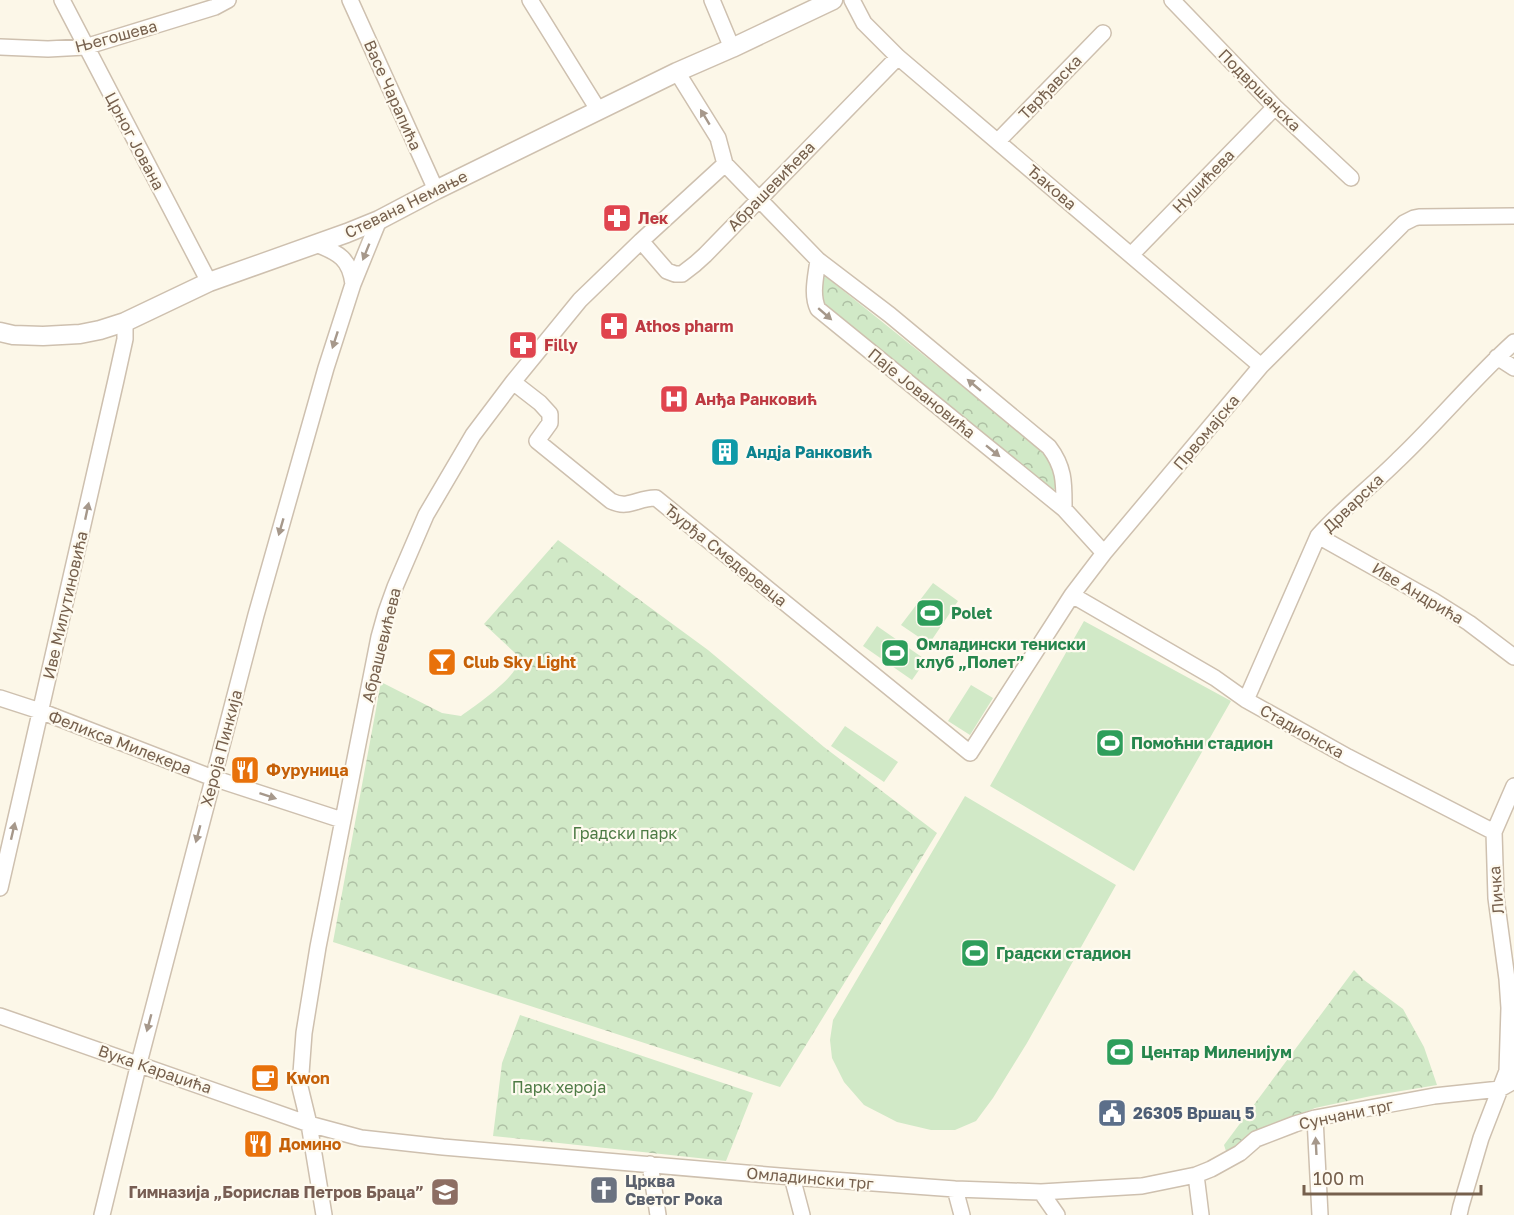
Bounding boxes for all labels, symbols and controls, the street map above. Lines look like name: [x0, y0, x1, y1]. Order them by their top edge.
street label: Његошева: [73, 15, 159, 57]
street label: Васе Чарапића: [360, 37, 426, 153]
street label: Подвршанска: [1215, 45, 1305, 135]
street label: Тврђавска: [1014, 50, 1086, 124]
street label: Црног Јована: [101, 89, 169, 193]
one-way arrow: [699, 109, 710, 125]
street label: Абрашевићева: [723, 137, 819, 235]
street label: Нушићева: [1168, 145, 1238, 217]
street label: Ђакова: [1023, 160, 1081, 214]
street label: Стевана Немање: [341, 166, 471, 242]
pharmacy icon: Лек: [601, 202, 633, 234]
place label: Лек: [638, 208, 669, 228]
one-way arrow: [361, 244, 371, 262]
one-way arrow: [818, 307, 833, 321]
pharmacy icon: Athos pharm: [598, 310, 630, 342]
place label: Athos pharm: [635, 316, 734, 336]
pharmacy icon: Filly: [507, 329, 539, 361]
one-way arrow: [330, 331, 339, 349]
place label: Filly: [544, 335, 578, 355]
street label: Паје Јовановића: [864, 344, 980, 442]
one-way arrow: [967, 379, 982, 392]
hospital icon: Анђа Ранковић: [658, 383, 690, 415]
place label: Анђа Ранковић: [695, 389, 817, 409]
street label: Првомајска: [1169, 390, 1243, 474]
building icon: Андја Ранковић: [709, 436, 741, 468]
place label: Андја Ранковић: [746, 442, 872, 462]
one-way arrow: [985, 444, 1000, 457]
street label: Дрварска: [1319, 469, 1387, 537]
street label: Ђурђа Смедеревца: [661, 499, 791, 611]
one-way arrow: [83, 502, 92, 521]
one-way arrow: [276, 518, 285, 536]
street label: Иве Милутиновића: [38, 529, 92, 681]
street label: Иве Андрића: [1369, 558, 1467, 628]
street label: Абрашевићева: [357, 586, 405, 704]
sports icon: Polet: [914, 597, 946, 629]
place label: Polet: [951, 603, 992, 623]
place label: Омладински тениски клуб „Полет”: [916, 634, 1086, 672]
sports icon: Омладински тениски клуб „Полет”: [879, 637, 911, 669]
bar icon: Club Sky Light: [426, 646, 458, 678]
place label: Club Sky Light: [463, 652, 576, 672]
street label: Хероја Пинкија: [196, 687, 246, 809]
street label: Стадионска: [1256, 700, 1348, 762]
street label: Феликса Милекера: [46, 705, 194, 779]
sports icon: Помоћни стадион: [1094, 727, 1126, 759]
place label: Помоћни стадион: [1131, 733, 1273, 753]
restaurant icon: Фуруница: [229, 754, 261, 786]
place label: Фуруница: [266, 760, 349, 780]
one-way arrow: [259, 792, 277, 801]
one-way arrow: [9, 821, 18, 840]
park label: Градски парк: [572, 823, 678, 843]
one-way arrow: [193, 826, 202, 844]
street label: Личка: [1484, 865, 1508, 915]
sports icon: Градски стадион: [959, 937, 991, 969]
place label: Градски стадион: [996, 943, 1131, 963]
one-way arrow: [144, 1014, 153, 1032]
sports icon: Центар Миленијум: [1104, 1036, 1136, 1068]
street label: Вука Караџића: [96, 1040, 214, 1098]
place label: Центар Миленијум: [1141, 1042, 1292, 1062]
cafe icon: Kwon: [249, 1062, 281, 1094]
place label: Kwon: [286, 1068, 330, 1088]
park label: Парк хероја: [512, 1077, 606, 1097]
street label: Сунчани трг: [1297, 1094, 1396, 1134]
public building icon: 26305 Вршац 5: [1096, 1097, 1128, 1129]
place label: 26305 Вршац 5: [1133, 1103, 1255, 1123]
restaurant icon: Домино: [242, 1128, 274, 1160]
place label: Домино: [279, 1134, 342, 1154]
one-way arrow: [1312, 1136, 1321, 1155]
scale bar: [1304, 1158, 1481, 1196]
street label: Омладински трг: [746, 1162, 875, 1194]
text: 100 m: [1313, 1167, 1364, 1189]
place label: Црква Светог Рока: [625, 1171, 723, 1209]
church icon: Црква Светог Рока: [588, 1174, 620, 1206]
school or university icon: Гимназија „Борислав Петров Браца”: [429, 1176, 461, 1208]
place label: Гимназија „Борислав Петров Браца”: [129, 1182, 424, 1202]

